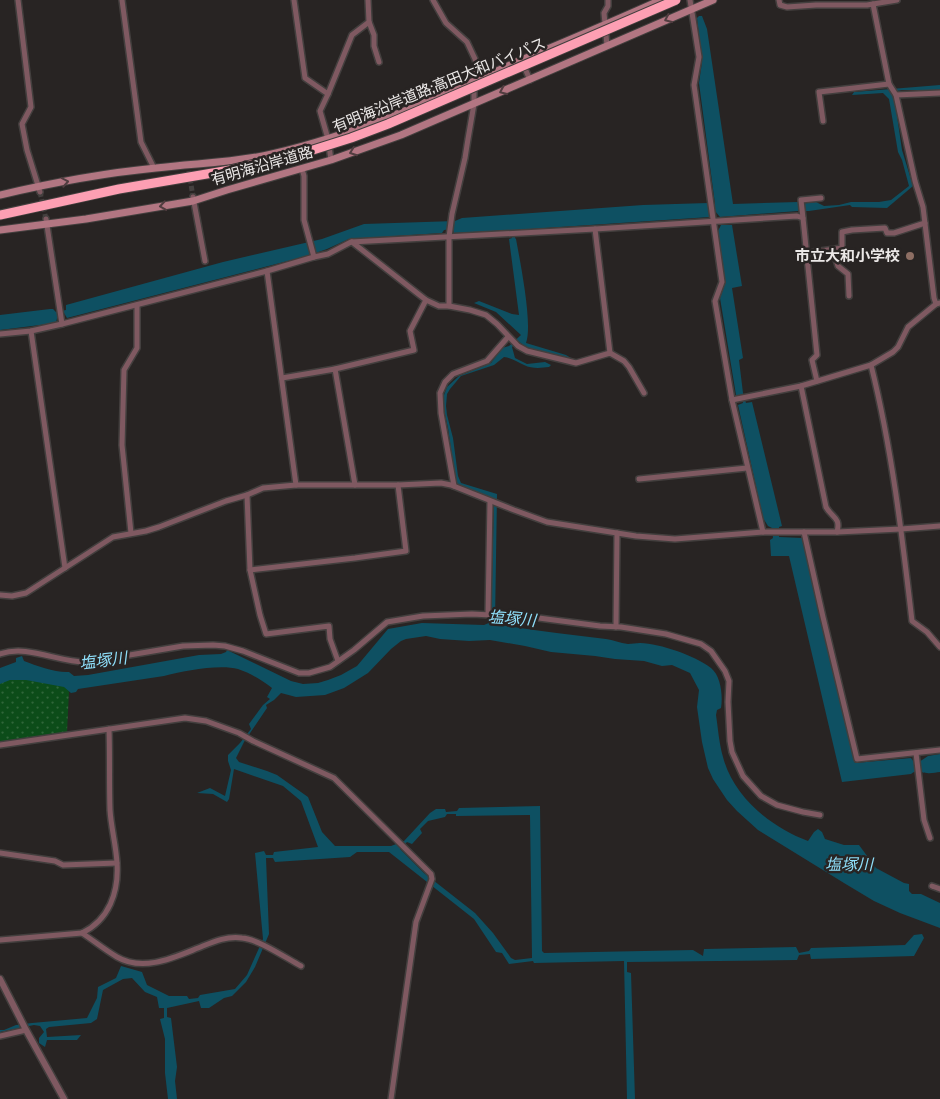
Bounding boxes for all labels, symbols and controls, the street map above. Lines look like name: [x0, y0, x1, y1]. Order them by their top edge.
one-way arrow: [664, 13, 673, 24]
street label: 有明海沿岸道路;高田大和バイパス: [330, 34, 548, 136]
one-way arrow: [499, 85, 508, 96]
street label: 有明海沿岸道路: [209, 143, 315, 189]
one-way arrow: [349, 146, 357, 156]
one-way arrow: [61, 177, 69, 187]
one-way arrow: [158, 200, 166, 211]
place label: 市立大和小学校: [795, 247, 900, 265]
marker: 市立大和小学校: [904, 250, 916, 262]
water label: 塩塚川: [487, 607, 539, 630]
water label: 塩塚川: [78, 648, 130, 673]
water label: 塩塚川: [825, 855, 875, 874]

